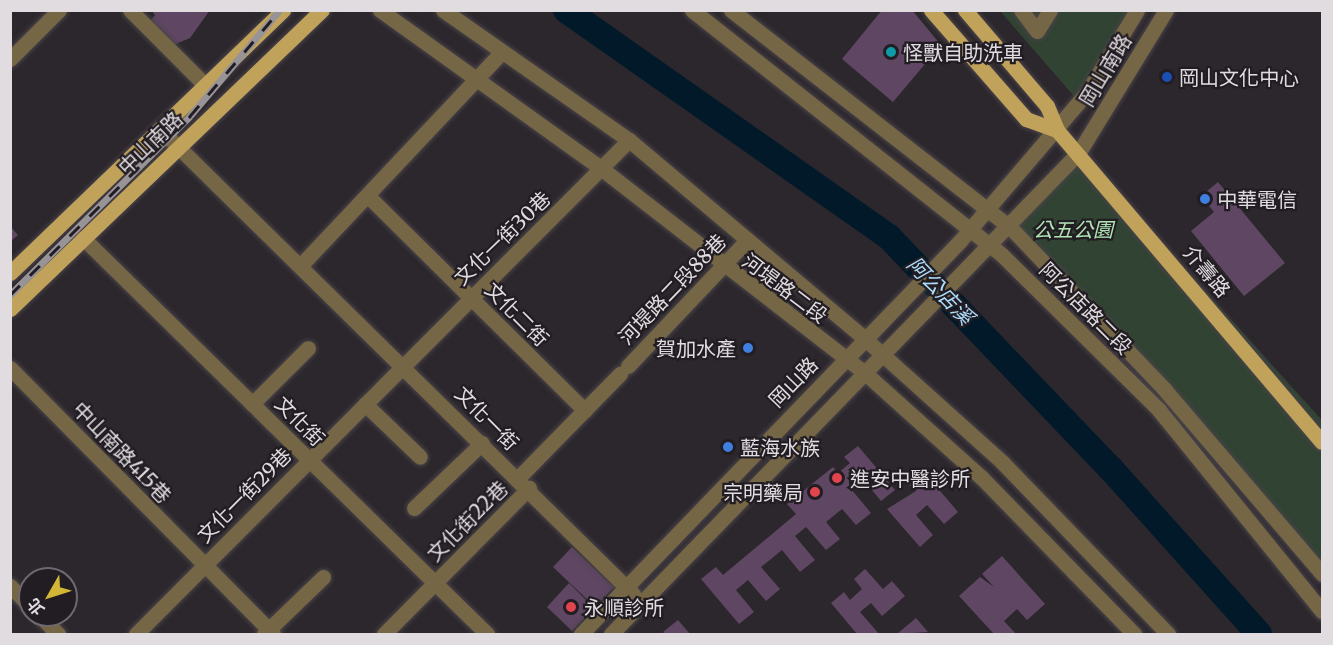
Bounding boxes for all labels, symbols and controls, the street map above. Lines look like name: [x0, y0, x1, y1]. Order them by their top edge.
street label: 岡山南路: [1074, 30, 1136, 110]
place label: 怪獸自助洗車: [903, 40, 1023, 64]
marker: 怪獸自助洗車: [884, 45, 898, 59]
place label: 岡山文化中心: [1179, 65, 1299, 89]
marker: 岡山文化中心: [1160, 70, 1174, 84]
street label: 中山南路: [113, 107, 187, 179]
street label: 文化一街30巷: [449, 186, 555, 290]
place label: 中華電信: [1217, 187, 1297, 211]
marker: 中華電信: [1198, 192, 1212, 206]
park label: 公五公園: [1033, 217, 1113, 241]
street label: 河堤路二段88巷: [613, 229, 731, 349]
street label: 介壽路: [1179, 240, 1235, 302]
street label: 河堤路二段: [738, 248, 832, 328]
water label: 阿公店溪: [902, 252, 978, 330]
street label: 阿公店路二段: [1035, 257, 1137, 359]
street label: 文化二街: [480, 277, 554, 351]
place label: 賀加水產: [656, 336, 736, 360]
marker: 賀加水產: [741, 341, 755, 355]
street label: 岡山路: [764, 352, 822, 412]
street label: 文化一街: [450, 381, 524, 455]
street label: 文化街: [270, 391, 330, 451]
street label: 中山南路415巷: [68, 397, 176, 507]
place label: 藍海水族: [740, 435, 820, 459]
marker: 藍海水族: [721, 440, 735, 454]
street label: 文化一街29巷: [192, 443, 296, 547]
place label: 進安中醫診所: [850, 466, 970, 490]
marker: 進安中醫診所: [828, 469, 846, 487]
street label: 文化街22巷: [422, 476, 512, 566]
place label: 宗明藥局: [723, 480, 803, 504]
marker: 宗明藥局: [808, 485, 822, 499]
north arrow: [18, 567, 78, 627]
text: 北: [23, 595, 48, 620]
place label: 永順診所: [584, 595, 664, 619]
marker: 永順診所: [562, 598, 580, 616]

